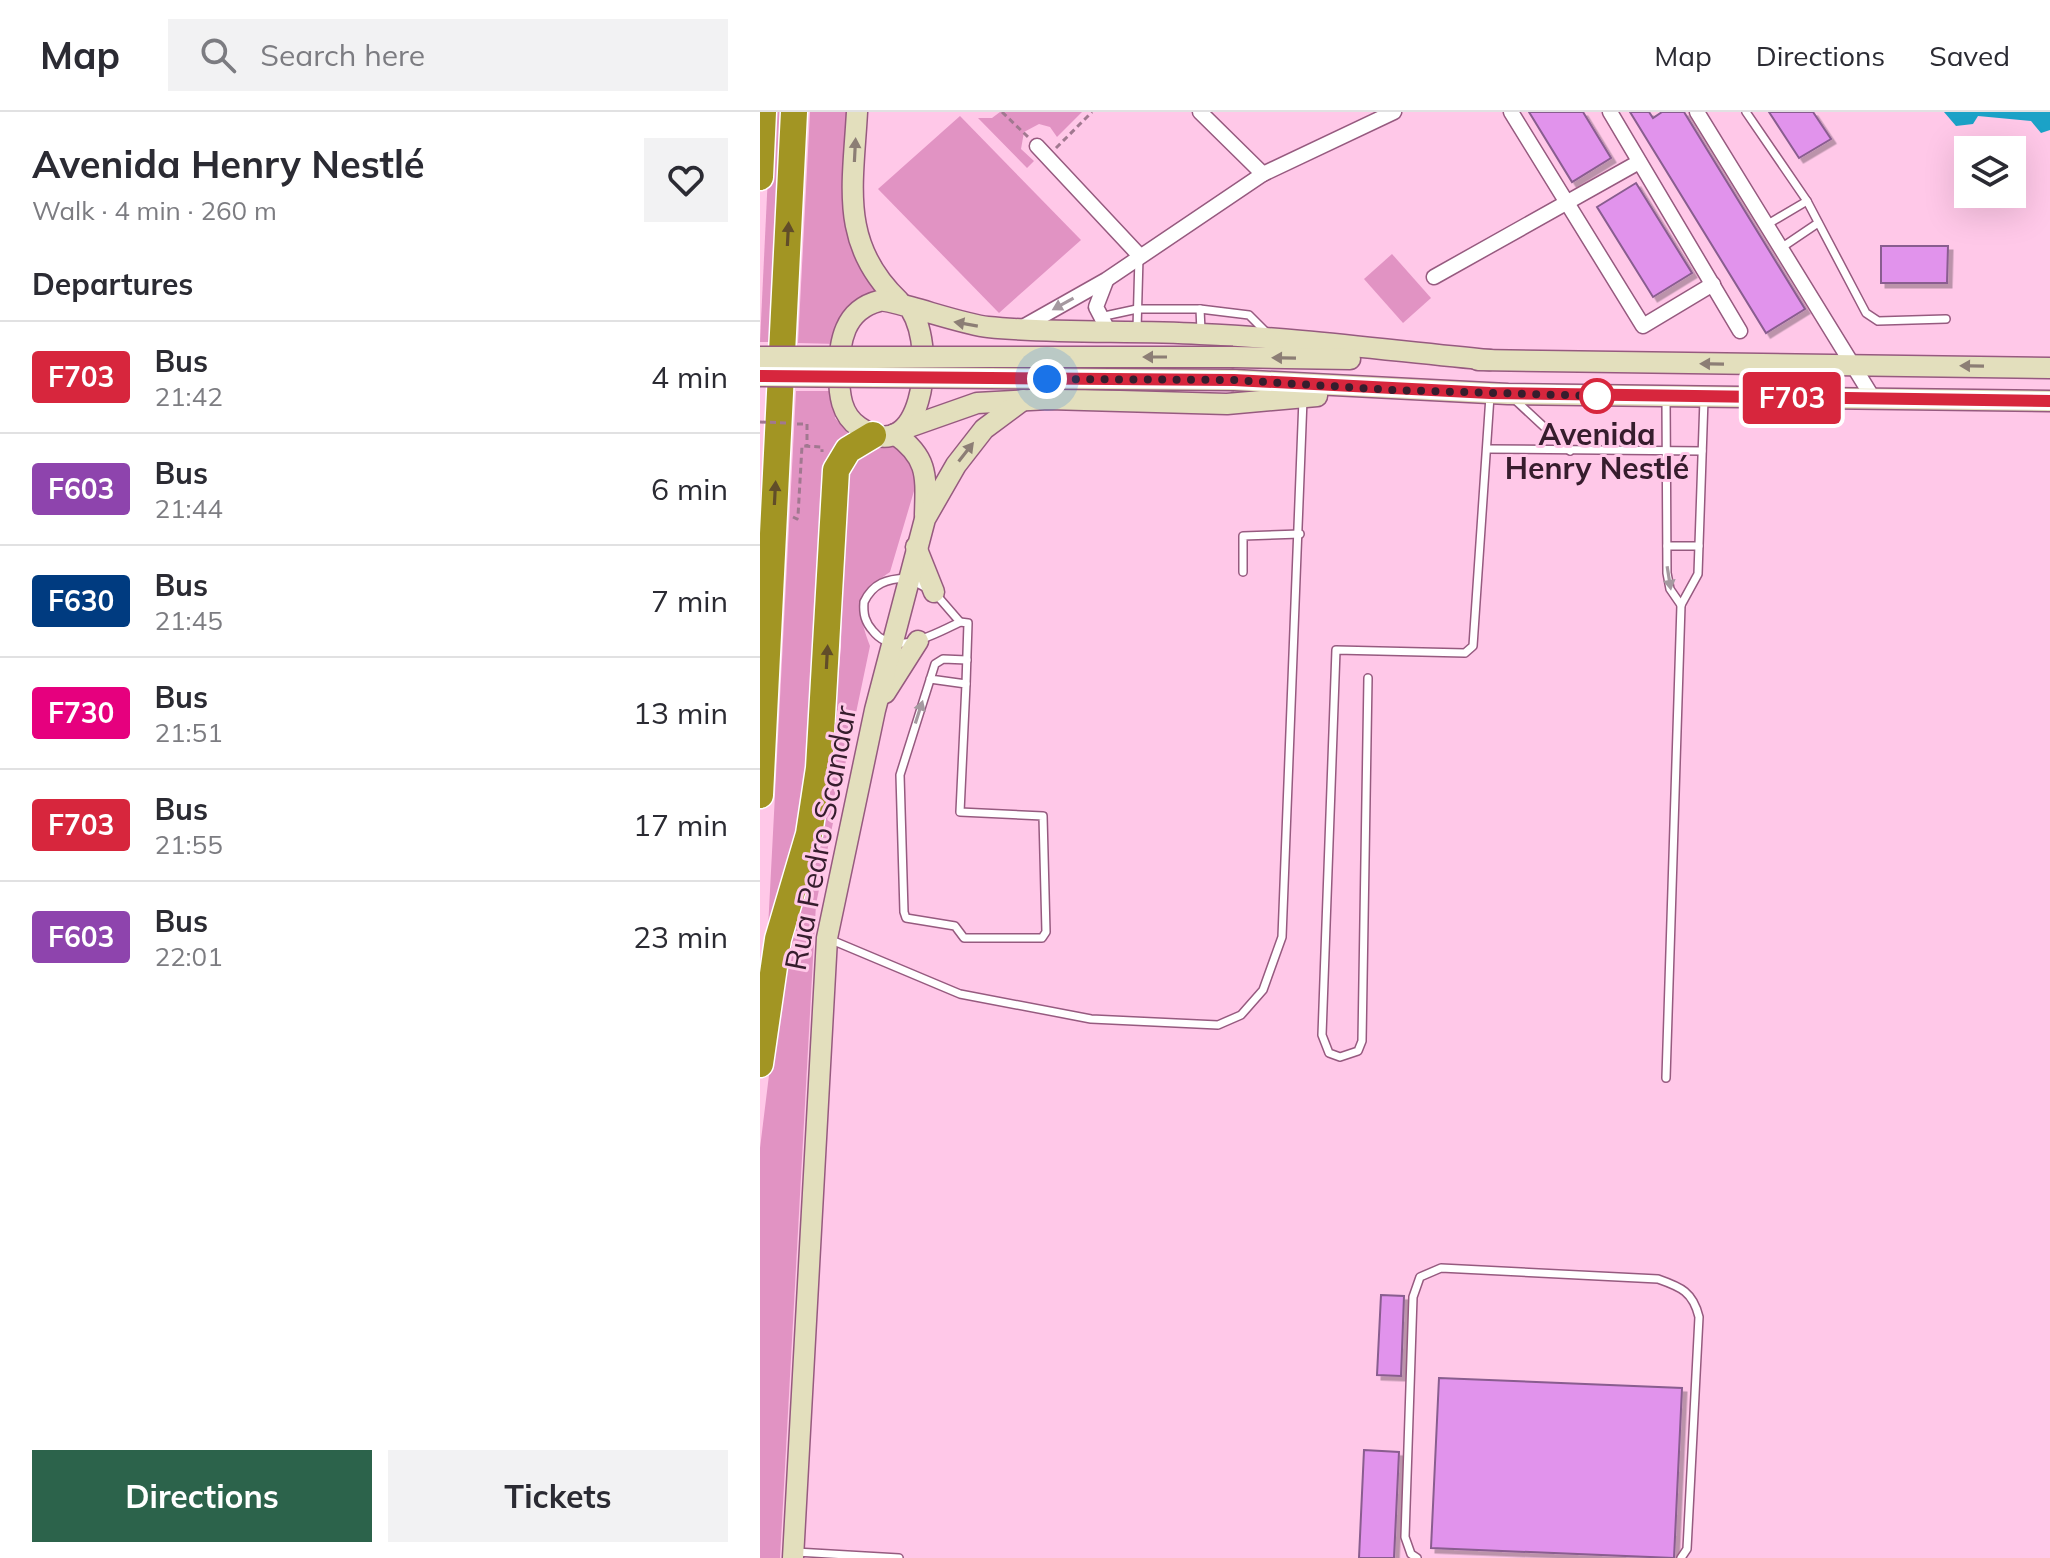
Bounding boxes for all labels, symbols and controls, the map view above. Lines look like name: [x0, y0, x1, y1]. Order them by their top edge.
search box: [168, 19, 728, 91]
text: Map: [40, 31, 120, 79]
icon: search: [196, 33, 240, 77]
text: Search here: [260, 36, 425, 74]
text: Map: [1654, 38, 1712, 73]
text: Directions: [1756, 38, 1885, 73]
text: Saved: [1929, 38, 2010, 73]
map controls: [1954, 136, 2026, 208]
button: layers: [1954, 136, 2026, 208]
one-way arrow: [849, 137, 862, 162]
button: heart: [644, 138, 728, 222]
text: Avenida Henry Nestlé: [32, 140, 425, 188]
text: Walk · 4 min · 260 m: [32, 194, 277, 227]
one-way arrow: [782, 221, 795, 246]
text: Departures: [32, 265, 193, 303]
one-way arrow: [1052, 297, 1074, 311]
one-way arrow: [953, 318, 978, 330]
text: Bus: [154, 342, 208, 380]
one-way arrow: [1142, 351, 1167, 363]
one-way arrow: [1271, 352, 1296, 364]
one-way arrow: [1699, 357, 1724, 370]
text: 4 min: [651, 358, 728, 396]
text: F703: [48, 359, 114, 394]
your location: [1027, 359, 1067, 399]
one-way arrow: [1959, 360, 1984, 373]
line badge: F703: [1736, 372, 1848, 424]
marker: Avenida Henry Nestlé: [1580, 379, 1614, 413]
text: 21:42: [154, 380, 223, 413]
text: F703: [1759, 380, 1825, 415]
place label: Avenida Henry Nestlé: [1505, 415, 1689, 487]
one-way arrow: [957, 442, 974, 462]
text: Bus: [154, 454, 208, 492]
text: 6 min: [651, 470, 728, 508]
text: F603: [48, 471, 114, 506]
one-way arrow: [769, 480, 782, 505]
text: 21:44: [154, 492, 223, 525]
one-way arrow: [1664, 565, 1676, 590]
text: Bus: [154, 566, 208, 604]
text: 7 min: [651, 582, 728, 620]
text: F630: [48, 583, 114, 618]
text: 21:45: [154, 604, 223, 637]
one-way arrow: [821, 644, 834, 669]
text: Bus: [154, 678, 208, 716]
text: 13 min: [633, 694, 728, 732]
text: F730: [48, 695, 114, 730]
one-way arrow: [913, 699, 925, 723]
street label: Rua Pedro Scandar: [776, 702, 864, 973]
text: 21:51: [154, 716, 223, 749]
text: Bus: [154, 790, 208, 828]
text: 17 min: [633, 806, 728, 844]
text: F703: [48, 807, 114, 842]
text: 21:55: [154, 828, 223, 861]
text: Bus: [154, 902, 208, 940]
text: 23 min: [633, 918, 728, 956]
text: F603: [48, 919, 114, 954]
text: 22:01: [154, 940, 223, 973]
button: Directions: [32, 1450, 372, 1542]
button: Tickets: [388, 1450, 728, 1542]

